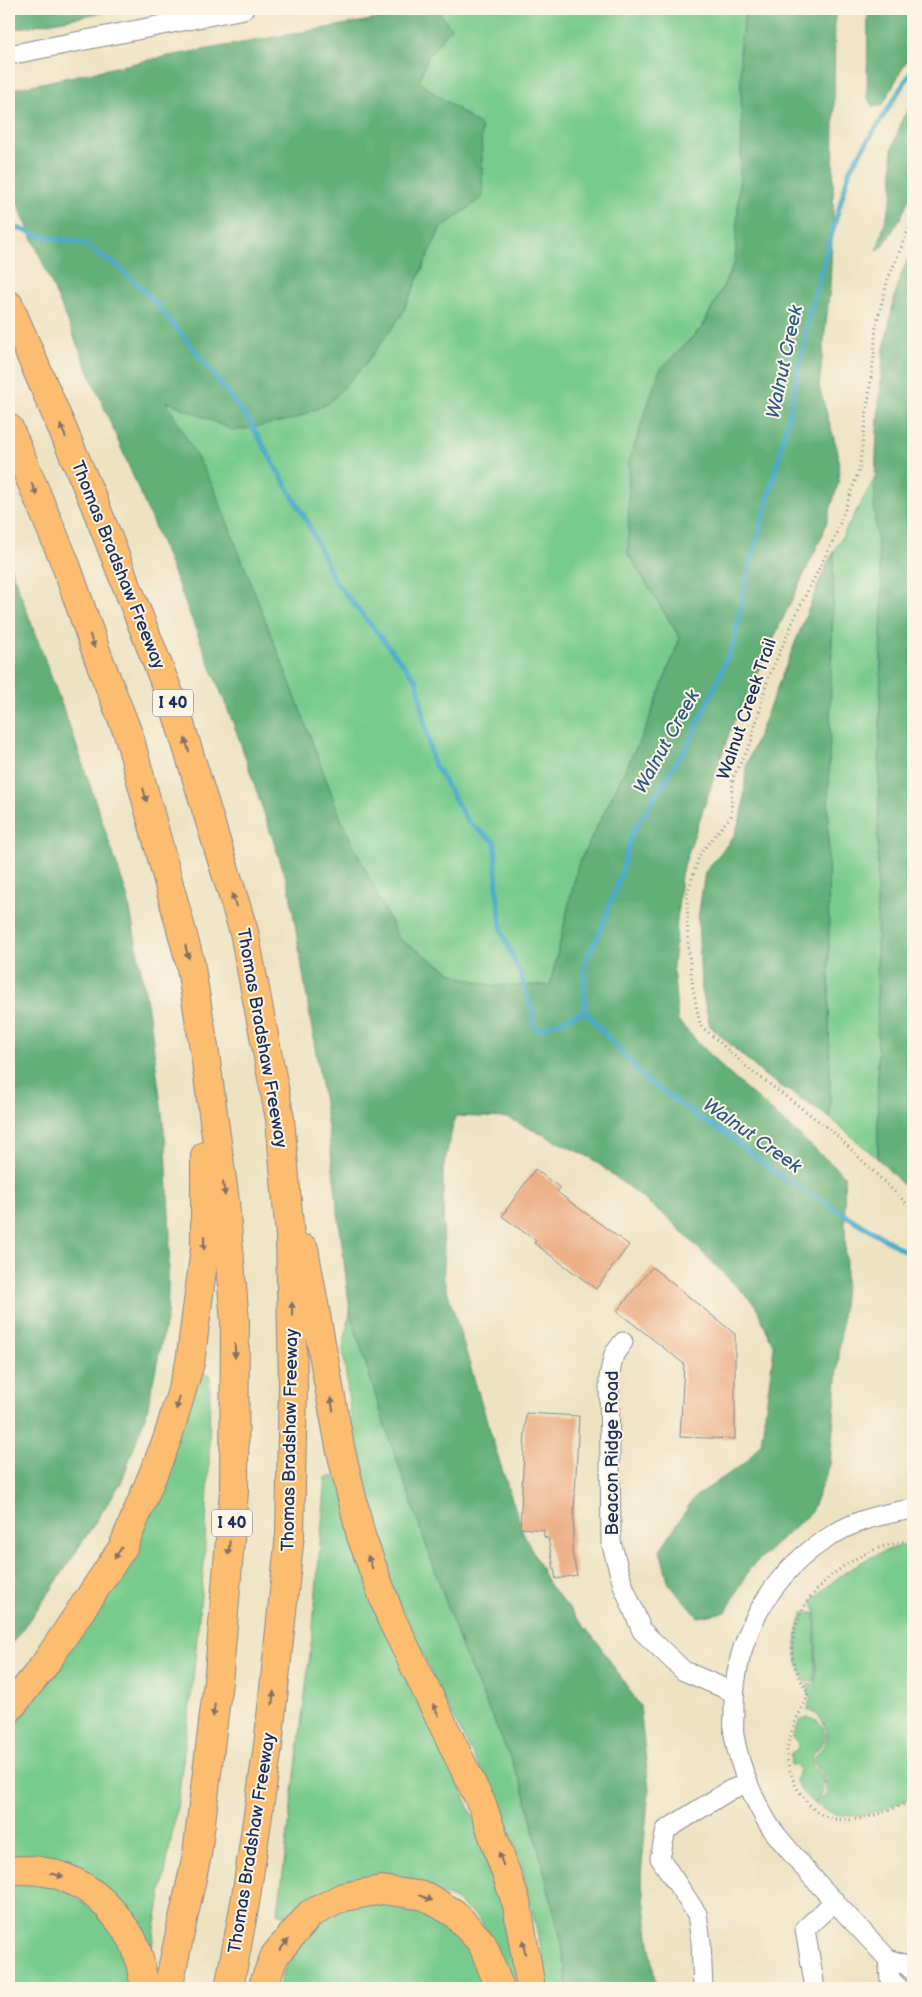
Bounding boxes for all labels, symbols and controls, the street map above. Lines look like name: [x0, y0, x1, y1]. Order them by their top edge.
water label: Walnut Creek: [762, 303, 808, 421]
one-way arrow: [59, 424, 67, 438]
street label: Thomas Bradshaw Freeway: [67, 458, 170, 673]
one-way arrow: [31, 482, 39, 496]
one-way arrow: [89, 634, 97, 649]
street label: Walnut Creek Trail: [713, 636, 781, 782]
water label: Walnut Creek: [629, 685, 705, 798]
road number: I 40: [153, 690, 193, 716]
one-way arrow: [182, 737, 190, 752]
one-way arrow: [141, 787, 149, 802]
one-way arrow: [230, 892, 238, 907]
street label: Thomas Bradshaw Freeway: [232, 926, 292, 1150]
one-way arrow: [183, 944, 191, 959]
water label: Walnut Creek: [698, 1094, 806, 1179]
one-way arrow: [220, 1181, 228, 1197]
one-way arrow: [200, 1235, 208, 1251]
one-way arrow: [288, 1301, 296, 1317]
street label: Thomas Bradshaw Freeway: [278, 1328, 302, 1552]
one-way arrow: [231, 1343, 239, 1359]
street label: Beacon Ridge Road: [602, 1371, 623, 1535]
one-way arrow: [174, 1395, 182, 1410]
one-way arrow: [328, 1395, 336, 1411]
road number: I 40: [212, 1510, 252, 1536]
one-way arrow: [225, 1541, 233, 1557]
one-way arrow: [113, 1547, 123, 1560]
one-way arrow: [366, 1554, 373, 1569]
one-way arrow: [269, 1690, 277, 1706]
one-way arrow: [210, 1702, 218, 1718]
one-way arrow: [432, 1703, 440, 1717]
street label: Thomas Bradshaw Freeway: [224, 1730, 280, 1955]
one-way arrow: [497, 1851, 504, 1866]
one-way arrow: [50, 1871, 65, 1879]
one-way arrow: [419, 1894, 434, 1902]
one-way arrow: [519, 1938, 527, 1954]
one-way arrow: [278, 1939, 289, 1951]

